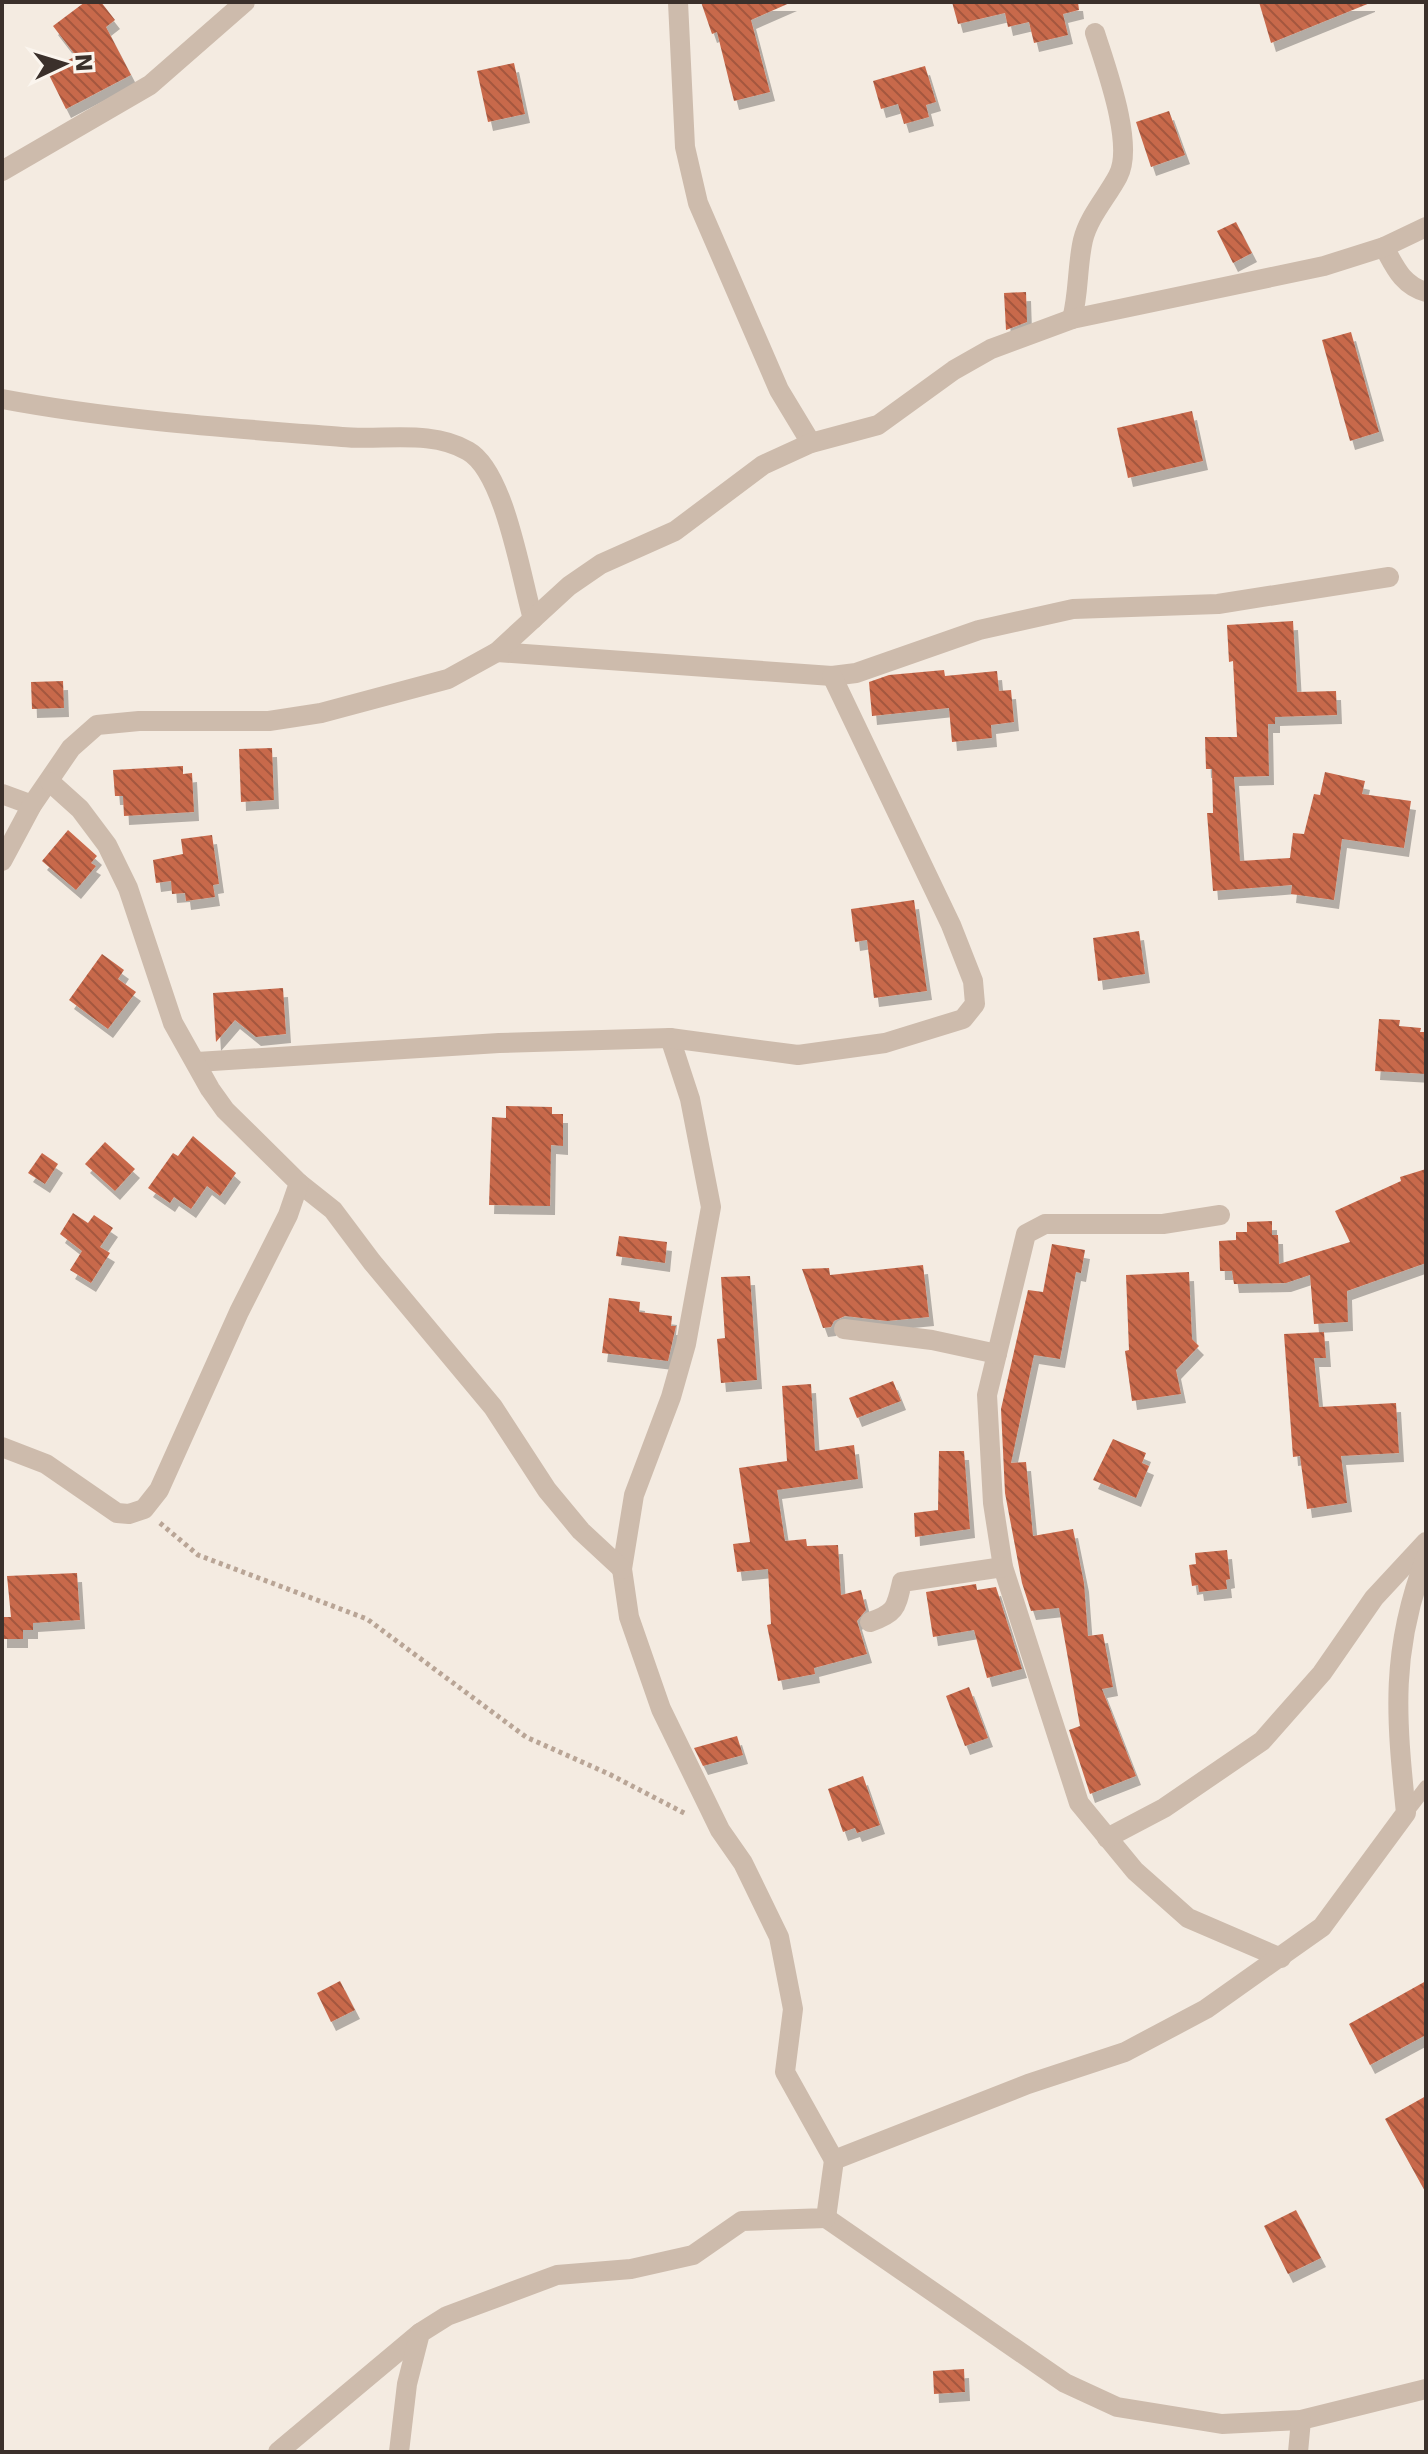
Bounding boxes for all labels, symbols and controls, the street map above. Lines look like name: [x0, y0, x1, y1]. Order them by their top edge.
north arrow: [24, 24, 104, 104]
text: N: [70, 53, 97, 73]

